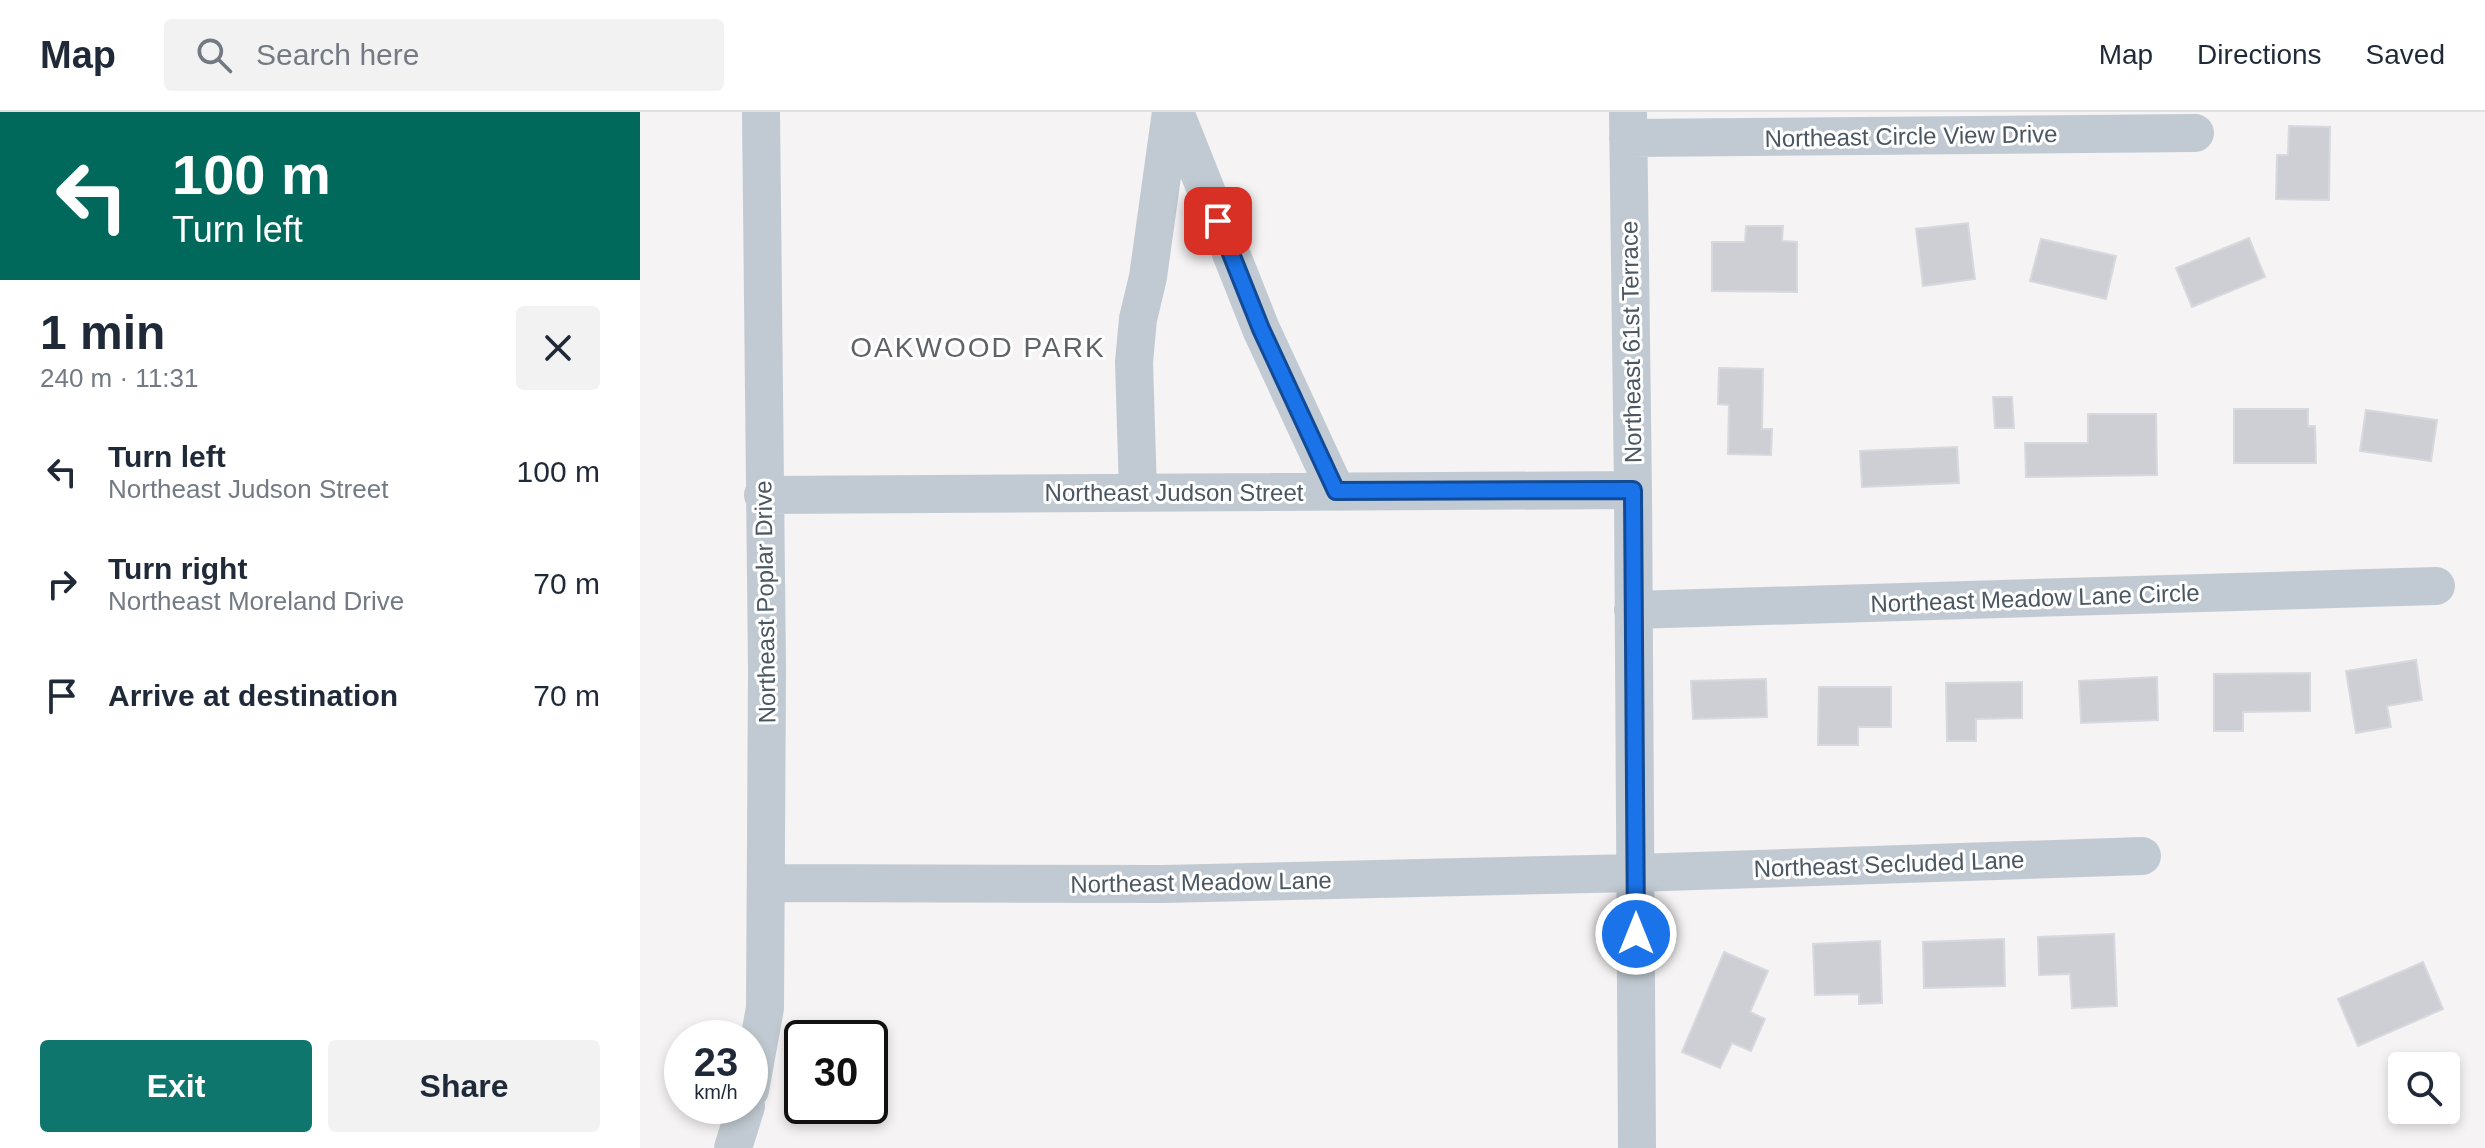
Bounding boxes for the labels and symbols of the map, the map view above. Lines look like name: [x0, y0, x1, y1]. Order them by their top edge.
street label: Northeast Circle View Drive: [1764, 120, 2058, 152]
pin: [1184, 187, 1252, 255]
street label: Northeast 61st Terrace: [1615, 221, 1647, 463]
district label: OAKWOOD PARK: [850, 332, 1106, 363]
street label: Northeast Judson Street: [1045, 479, 1304, 506]
street label: Northeast Poplar Drive: [749, 480, 781, 724]
street label: Northeast Meadow Lane Circle: [1870, 579, 2200, 617]
street label: Northeast Secluded Lane: [1753, 846, 2025, 882]
street label: Northeast Meadow Lane: [1070, 866, 1332, 898]
position arrow: [1594, 892, 1678, 976]
speed limit sign: 30: [784, 1020, 888, 1124]

